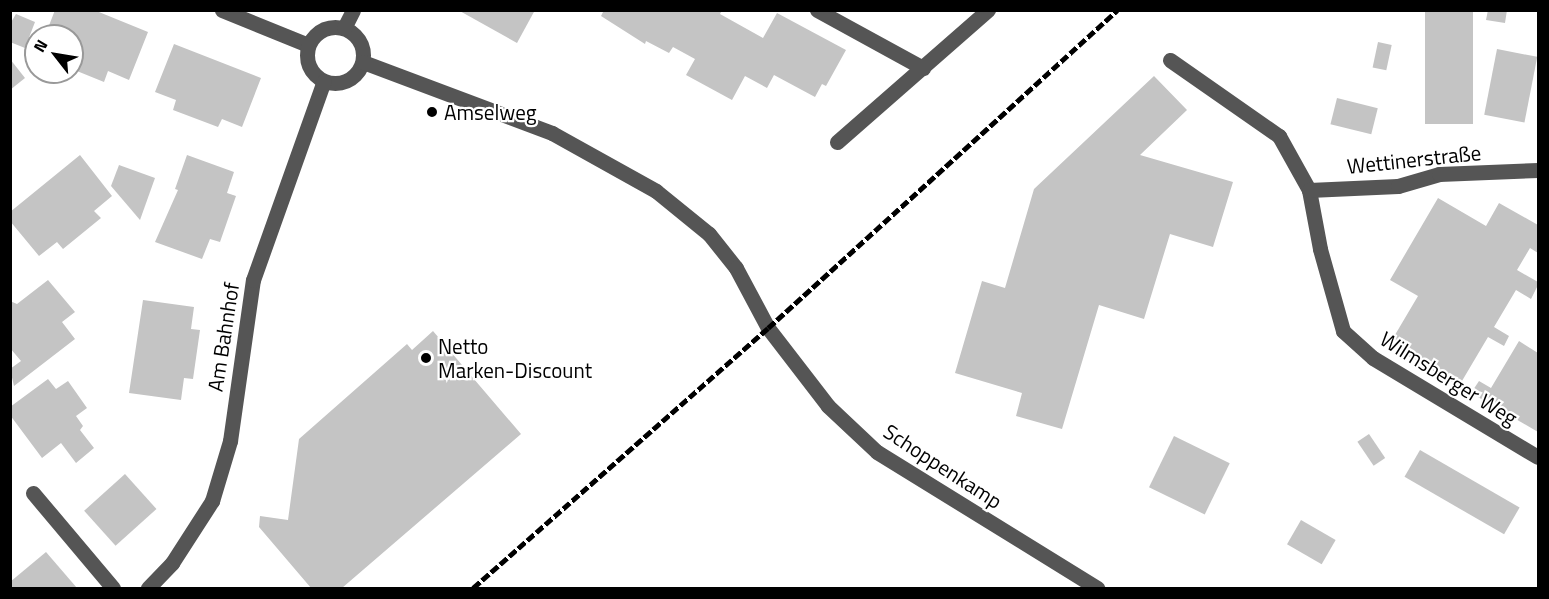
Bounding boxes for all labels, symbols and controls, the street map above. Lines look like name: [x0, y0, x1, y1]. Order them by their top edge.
north arrow: [24, 24, 84, 84]
text: N: [27, 35, 53, 57]
place label: Amselweg: [444, 99, 537, 125]
marker: Amselweg: [425, 105, 439, 119]
street label: Wettinerstraße: [1346, 139, 1482, 179]
street label: Am Bahnhof: [202, 281, 244, 393]
street label: Wilmsberger Weg: [1376, 326, 1522, 430]
place label: Netto Marken-Discount: [438, 333, 592, 383]
marker: Netto Marken-Discount: [419, 351, 433, 365]
street label: Schoppenkamp: [879, 418, 1007, 514]

